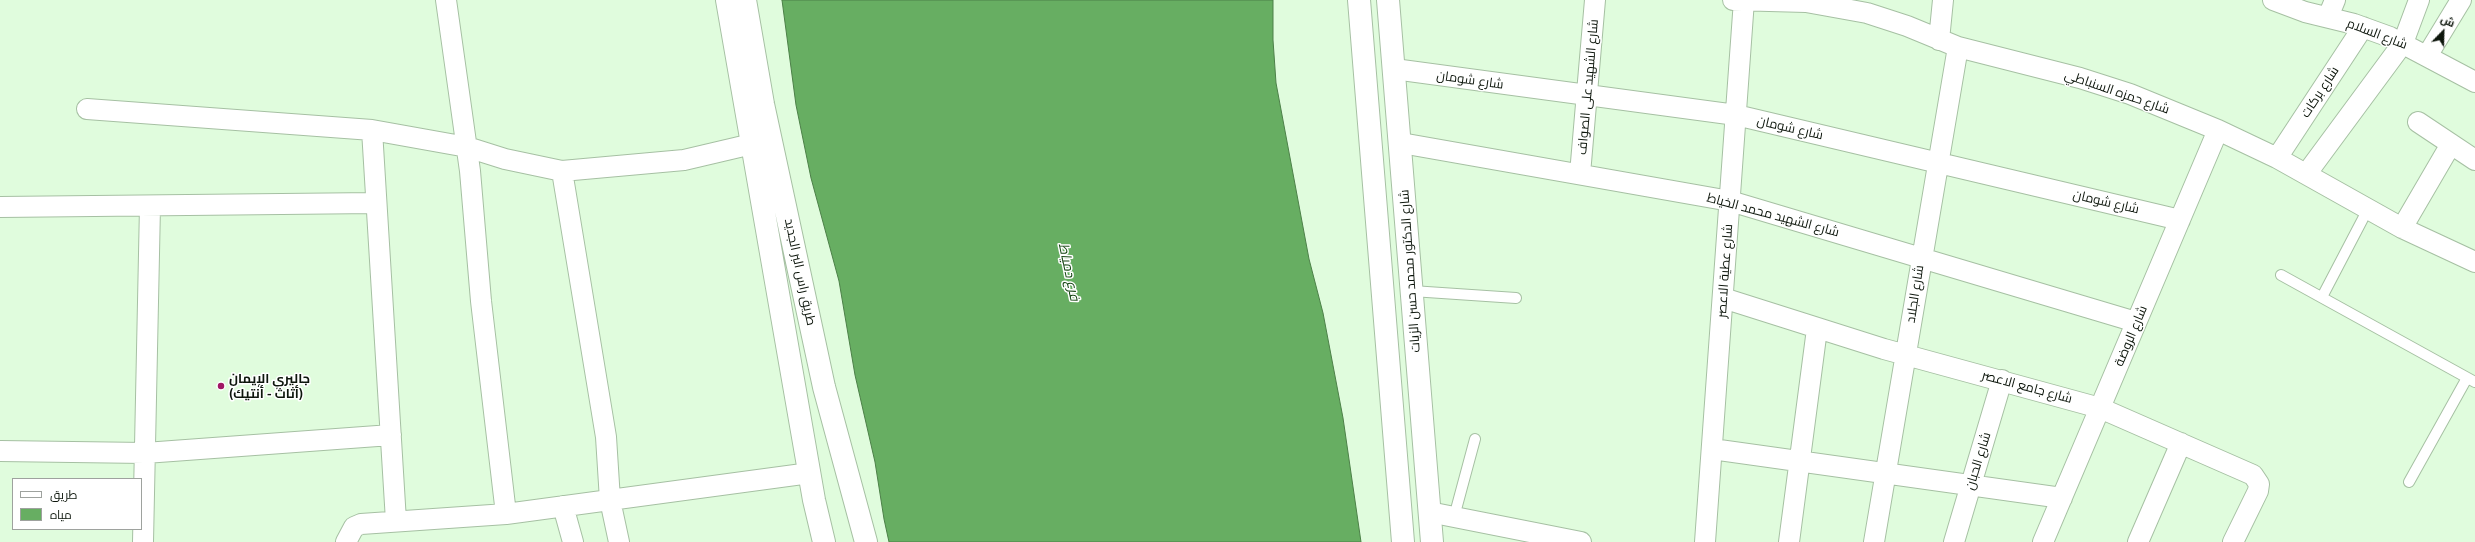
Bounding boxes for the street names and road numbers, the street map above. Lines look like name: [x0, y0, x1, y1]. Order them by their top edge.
street label: شارع السلام: [2345, 15, 2409, 53]
street label: شارع الشهيد على الصواف: [1574, 18, 1602, 156]
street label: شارع بركات: [2298, 63, 2342, 121]
street label: شارع حمزه السنباطي: [2063, 67, 2171, 117]
street label: شارع شومان: [1436, 68, 1504, 92]
street label: شارع شومان: [1755, 113, 1825, 143]
street label: شارع شومان: [2071, 187, 2141, 217]
street label: شارع الدكتور محمد حسن الزيات: [1397, 189, 1423, 353]
street label: شارع الشهيد محمد الخياط: [1705, 190, 1841, 240]
street label: طريق راس البر الجديد: [781, 217, 819, 327]
street label: شارع عطية الاعصر: [1714, 223, 1736, 319]
street label: شارع الجلاد: [1903, 264, 1927, 324]
street label: شارع الروضة: [2111, 303, 2151, 369]
street label: شارع جامع الاعصر: [1980, 367, 2074, 407]
street label: شارع الحبان: [1962, 430, 1994, 492]

